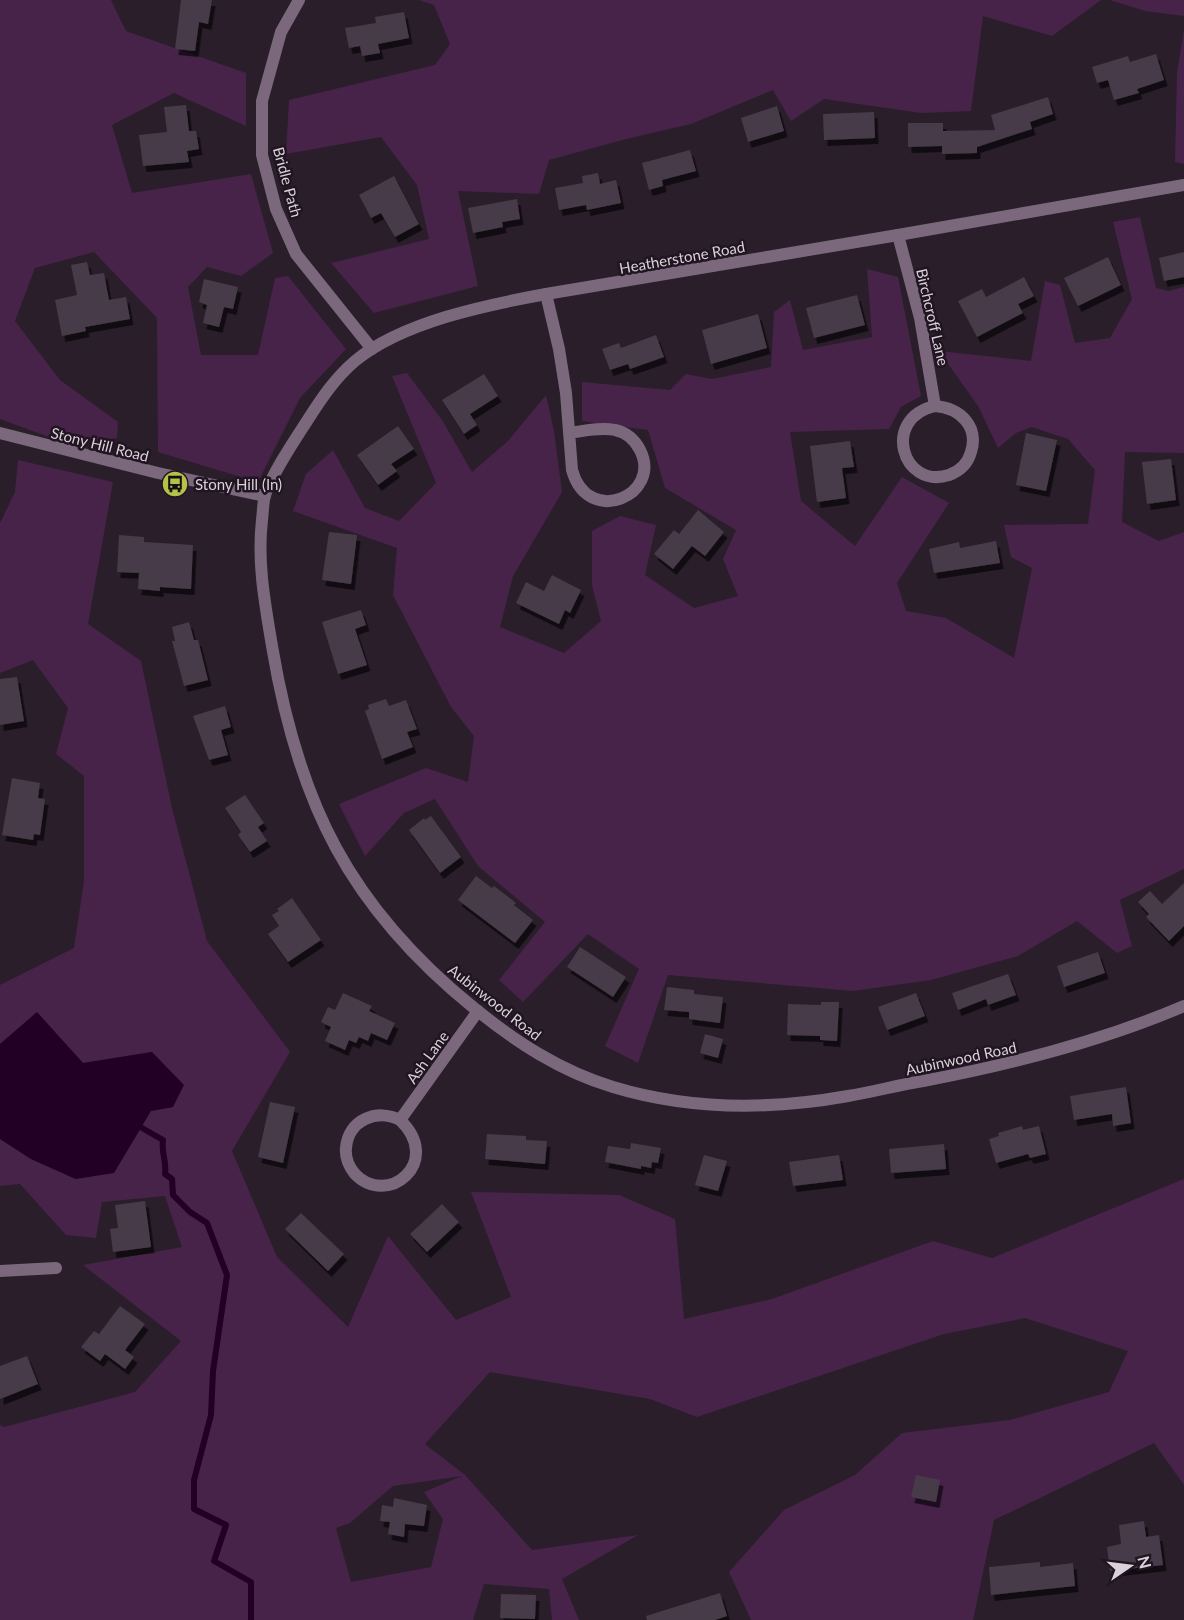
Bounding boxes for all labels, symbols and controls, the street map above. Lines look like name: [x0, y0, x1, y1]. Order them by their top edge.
street label: Bridle Path: [270, 145, 306, 219]
street label: Heatherstone Road: [618, 237, 746, 277]
street label: Birchcroff Lane: [913, 267, 953, 368]
street label: Stony Hill Road: [49, 423, 151, 465]
bus stop icon: Stony Hill (In): [160, 469, 190, 499]
place label: Stony Hill (In): [195, 475, 282, 493]
street label: Aubinwood Road: [445, 960, 545, 1044]
street label: Ash Lane: [402, 1027, 452, 1087]
street label: Aubinwood Road: [904, 1037, 1018, 1079]
north arrow: [1100, 1536, 1160, 1596]
text: N: [1134, 1554, 1156, 1571]

